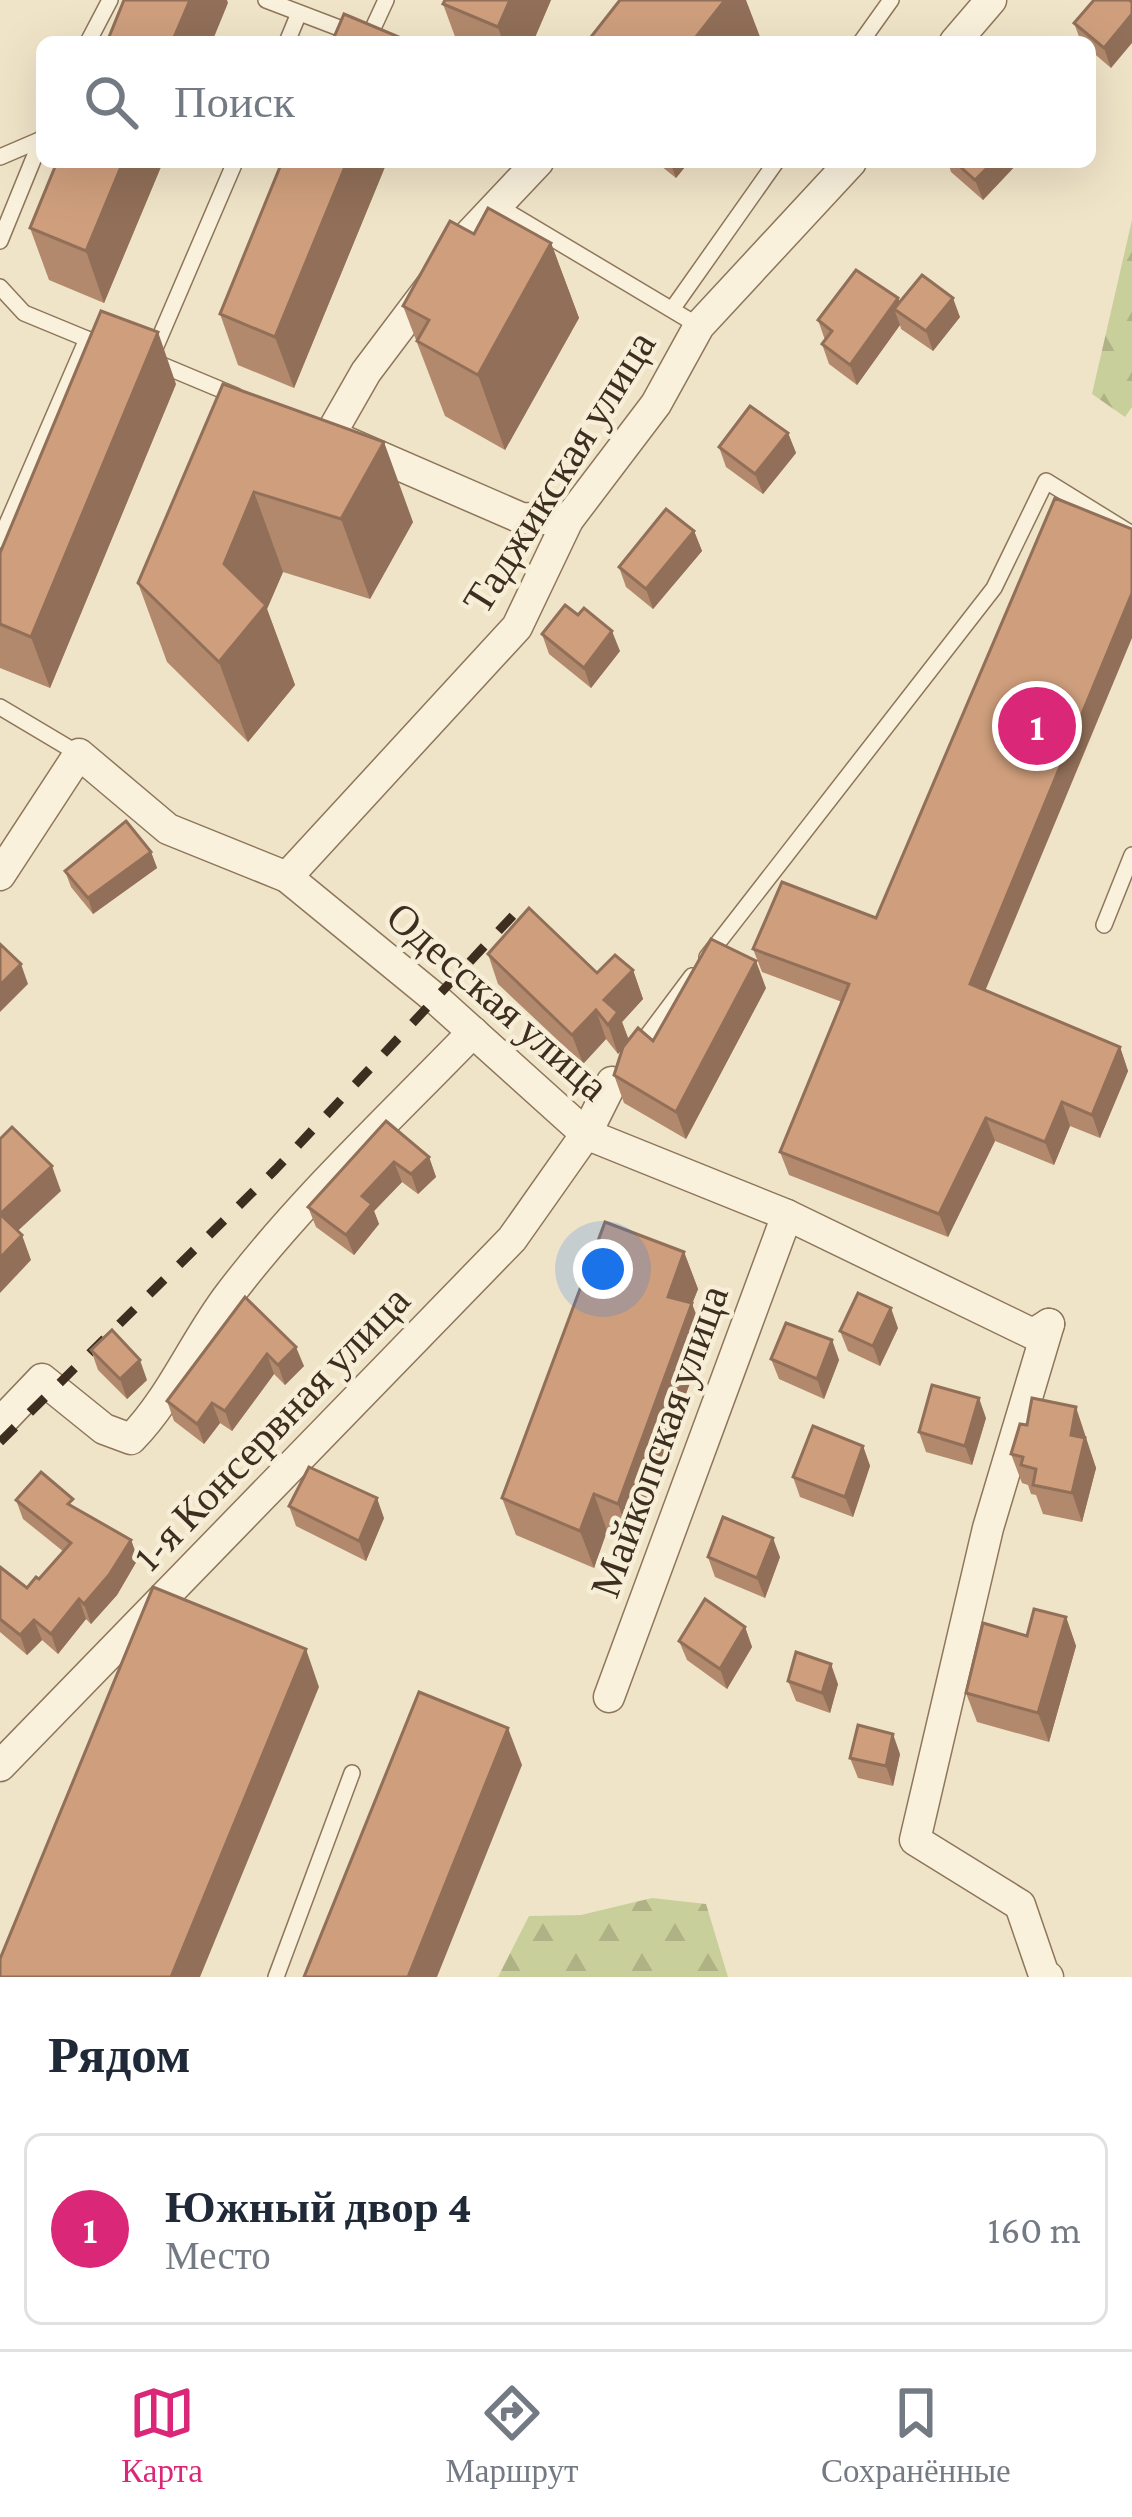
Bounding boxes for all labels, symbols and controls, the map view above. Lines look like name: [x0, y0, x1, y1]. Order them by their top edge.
search box: [36, 36, 1096, 168]
icon: search: [78, 69, 144, 135]
text: Поиск: [174, 77, 295, 127]
street label: Таджикская улица: [453, 322, 665, 622]
pin: 1: [998, 681, 1076, 771]
street label: Одесская улица: [378, 892, 618, 1110]
your location: [573, 1239, 633, 1299]
street label: 1-я Консервная улица: [123, 1276, 419, 1580]
street label: Майкопская улица: [581, 1278, 737, 1603]
text: Рядом: [48, 2026, 191, 2083]
text: Южный двор 4: [165, 2182, 472, 2232]
text: 1: [83, 2208, 97, 2251]
text: 160 m: [988, 2208, 1081, 2251]
text: Место: [165, 2234, 271, 2277]
tab: Карта: [121, 2380, 203, 2490]
tab: Маршрут: [446, 2380, 578, 2490]
tab: Сохранённые: [821, 2380, 1011, 2490]

